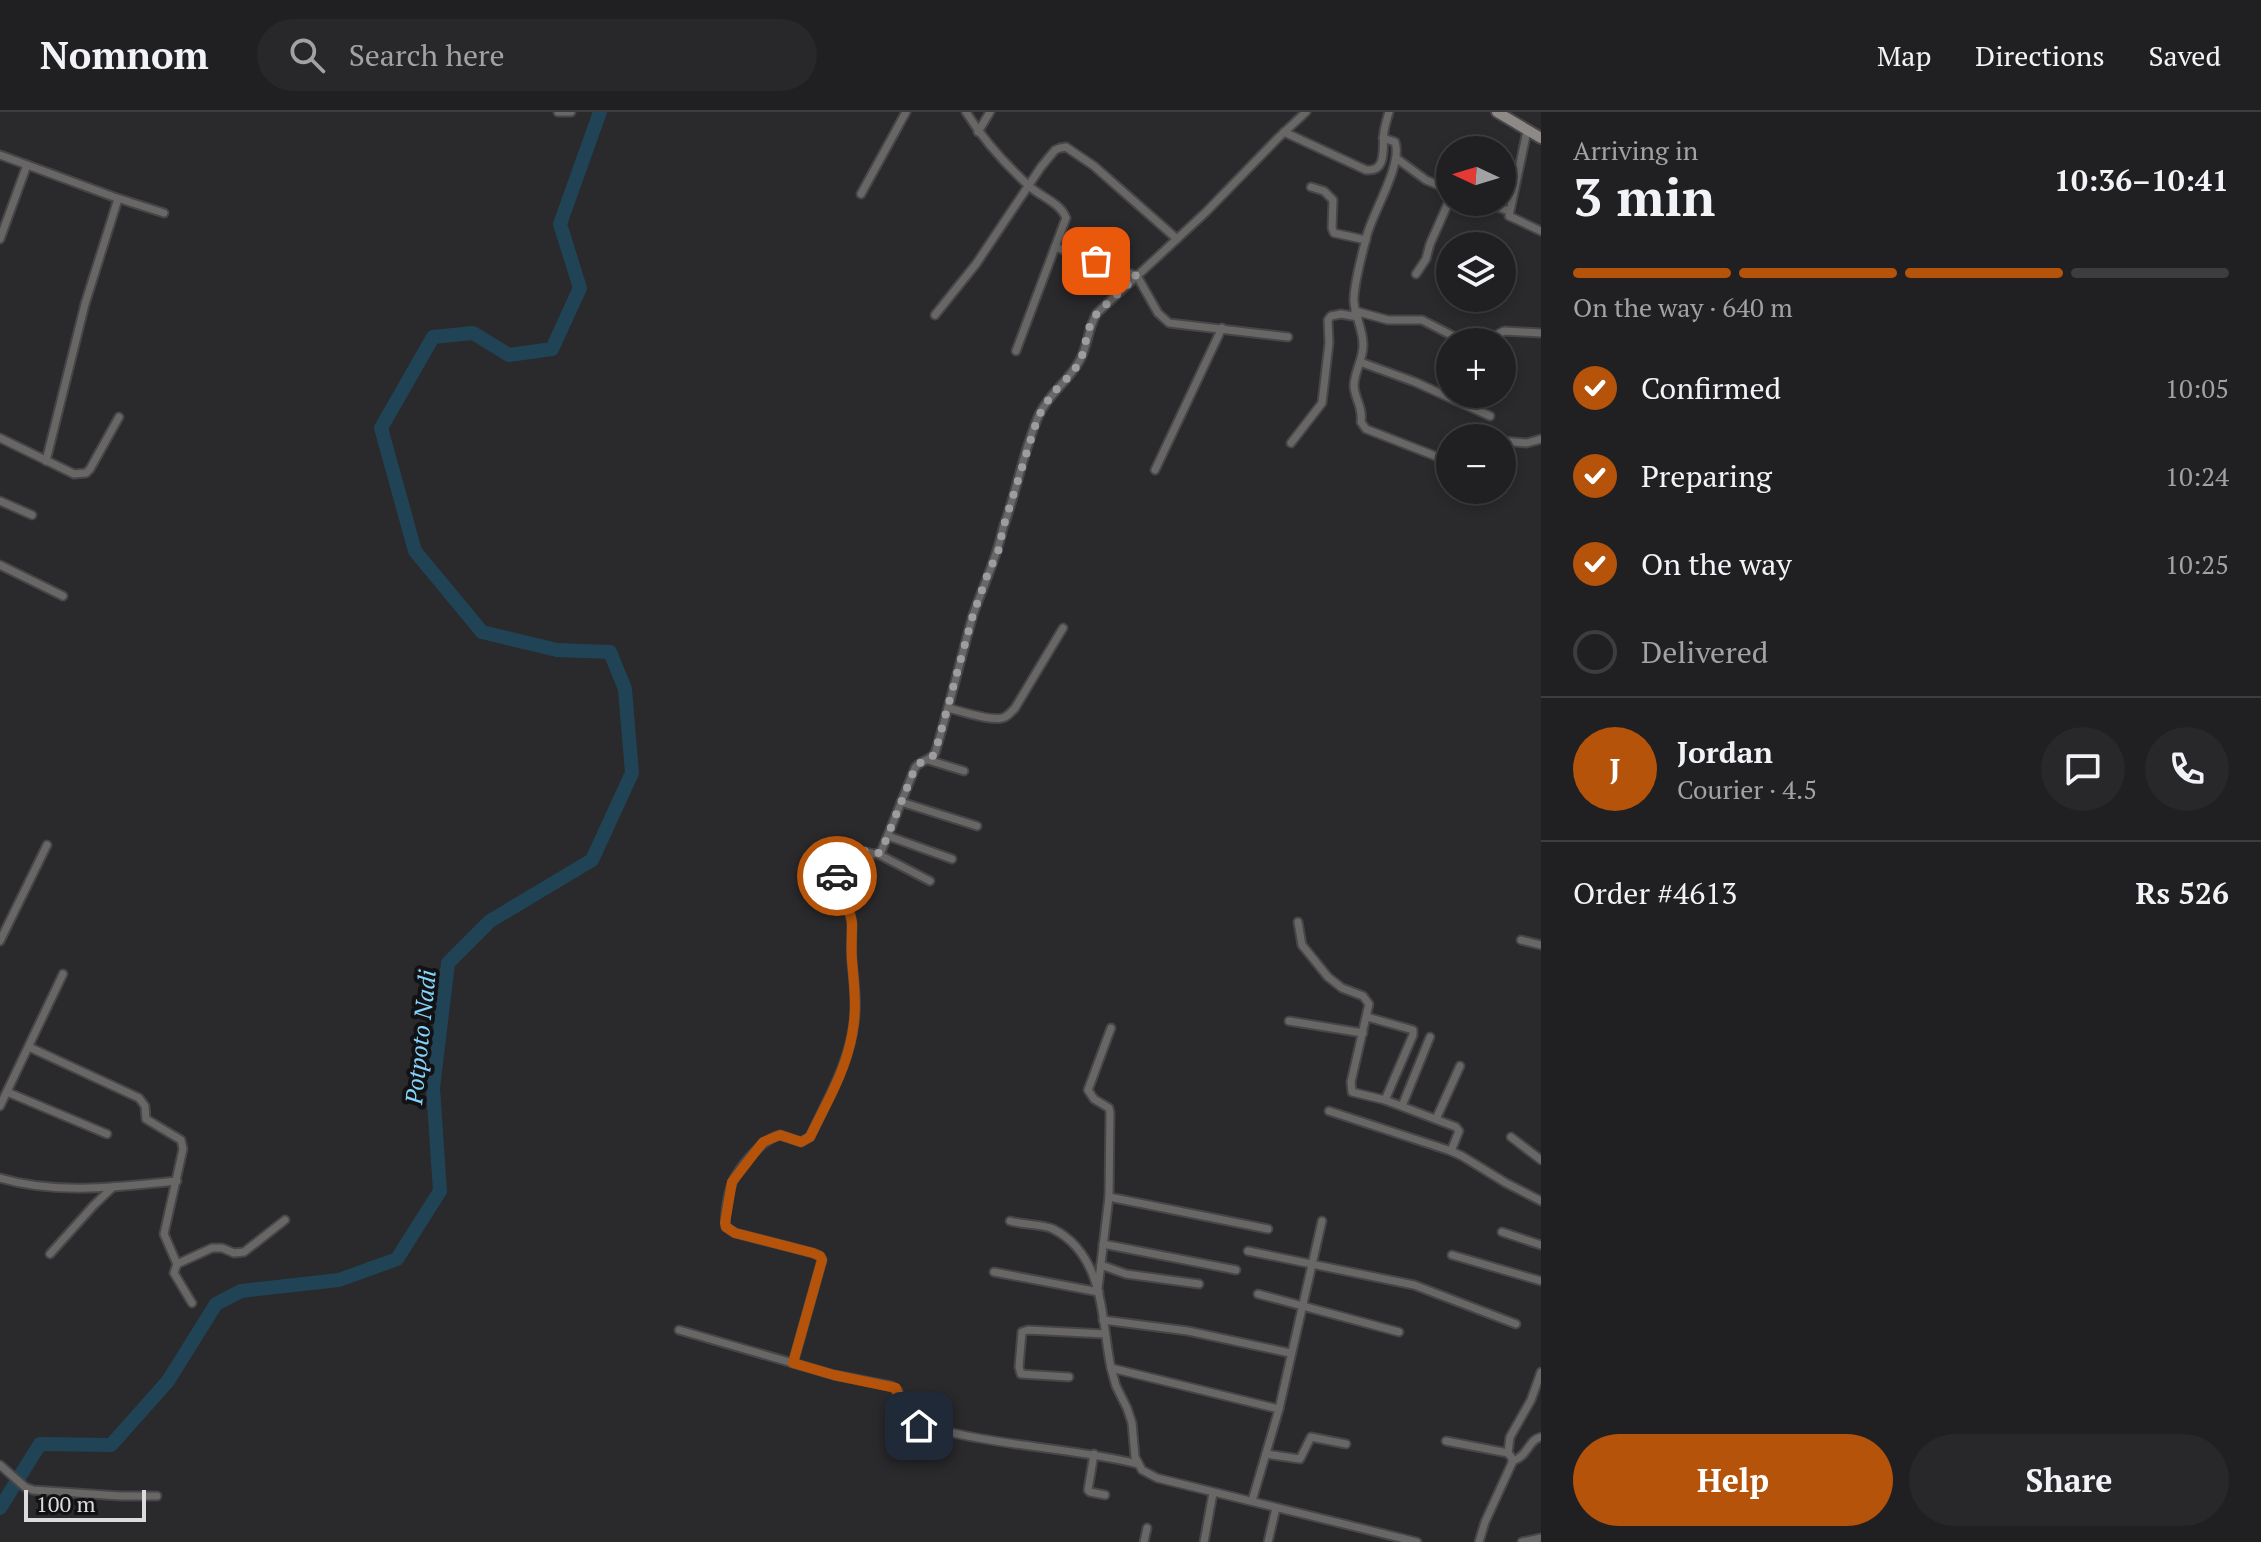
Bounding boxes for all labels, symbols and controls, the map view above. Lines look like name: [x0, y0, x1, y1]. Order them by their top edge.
search box: [257, 19, 817, 91]
text: Nomnom: [40, 30, 209, 80]
icon: search: [285, 33, 329, 77]
text: Search here: [349, 35, 505, 75]
text: Map: [1877, 37, 1931, 74]
text: Directions: [1975, 37, 2105, 74]
text: Saved: [2149, 37, 2221, 74]
text: Arriving in: [1573, 133, 1698, 167]
north arrow: [1436, 136, 1516, 216]
map controls: [1436, 136, 1516, 504]
text: 10:36–10:41: [2054, 160, 2229, 200]
text: 3 min: [1573, 162, 1715, 231]
pin: [1062, 227, 1130, 295]
button: layers: [1436, 232, 1516, 312]
icon: bag: [1074, 239, 1118, 283]
text: On the way · 640 m: [1573, 290, 1793, 324]
button: +: [1436, 328, 1516, 408]
icon: check: [1573, 366, 1617, 410]
text: Confirmed: [1641, 368, 1781, 408]
text: 10:05: [2165, 371, 2229, 405]
button: −: [1436, 424, 1516, 504]
icon: check: [1573, 454, 1617, 498]
text: Preparing: [1641, 456, 1772, 496]
text: 10:24: [2165, 459, 2229, 493]
icon: check: [1573, 542, 1617, 586]
text: On the way: [1641, 544, 1792, 584]
text: 10:25: [2165, 547, 2229, 581]
text: Delivered: [1641, 632, 1768, 672]
button: chat: [2041, 727, 2125, 811]
button: phone: [2145, 727, 2229, 811]
text: Jordan: [1677, 732, 1773, 772]
text: J: [1610, 749, 1620, 789]
text: Courier · 4.5: [1677, 772, 1817, 806]
courier: [797, 836, 877, 916]
icon: car: [815, 854, 859, 898]
text: Order #4613: [1573, 873, 1737, 913]
text: Rs 526: [2136, 873, 2229, 913]
water label: Potpoto Nadi: [397, 968, 443, 1107]
pin: [885, 1392, 953, 1460]
icon: home: [897, 1404, 941, 1448]
button: Help: [1573, 1434, 1893, 1526]
button: Share: [1909, 1434, 2229, 1526]
scale bar: [24, 1486, 146, 1522]
text: 100 m: [36, 1489, 96, 1518]

